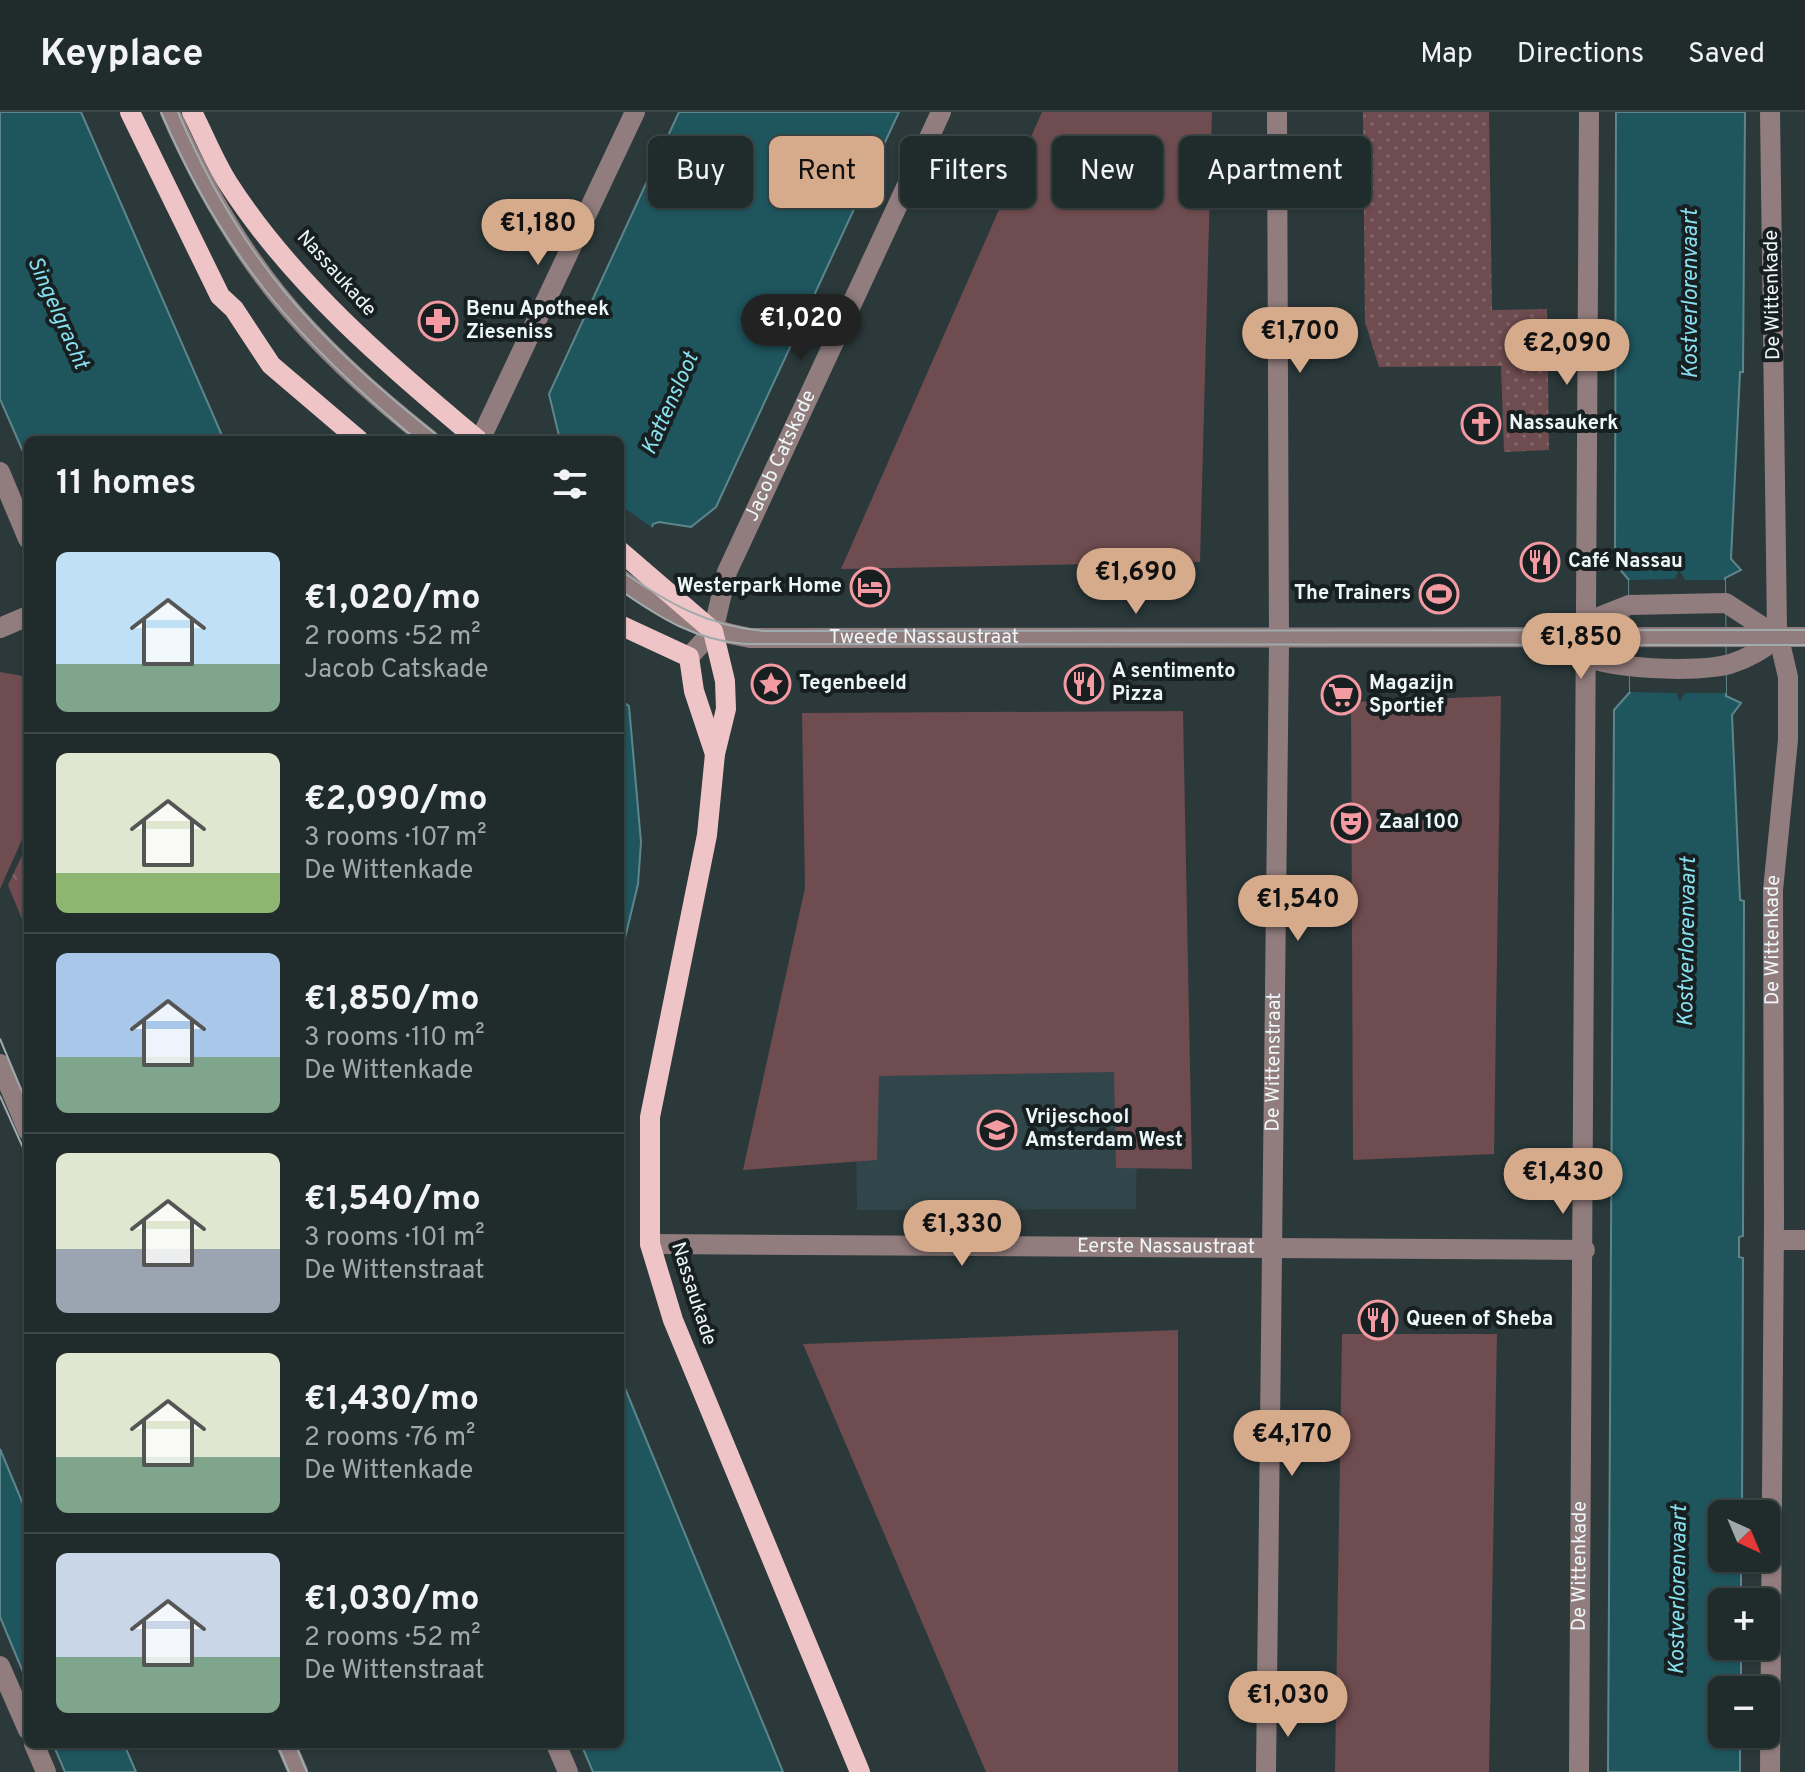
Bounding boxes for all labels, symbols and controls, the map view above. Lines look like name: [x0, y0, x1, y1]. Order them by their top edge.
text: Keyplace: [40, 31, 204, 80]
text: Map: [1420, 37, 1473, 73]
text: Directions: [1517, 37, 1644, 73]
text: Saved: [1688, 37, 1765, 73]
chip: Buy: [648, 136, 753, 208]
chip: Rent: [769, 136, 884, 208]
chip: Filters: [900, 136, 1036, 208]
chip: New: [1052, 136, 1163, 208]
chip: Apartment: [1179, 136, 1371, 208]
pin: €1,180: [473, 199, 603, 267]
text: €1,180: [499, 208, 577, 241]
water label: Kostverlorenvaart: [1678, 208, 1705, 379]
street label: Nassaukade: [290, 225, 382, 323]
street label: De Wittenkade: [1759, 230, 1787, 360]
water label: Singelgracht: [20, 252, 94, 375]
pin: €1,020: [736, 294, 866, 362]
place label: Benu Apotheek Zieseniss: [466, 297, 609, 346]
pharmacy icon: Benu Apotheek Zieseniss: [417, 300, 459, 342]
text: €1,020: [759, 303, 843, 336]
pin: €1,700: [1235, 307, 1365, 375]
text: €1,700: [1260, 316, 1340, 349]
pin: €2,090: [1502, 319, 1632, 387]
text: €2,090: [1522, 328, 1612, 361]
water label: Kattensloot: [636, 348, 706, 459]
street label: Jacob Catskade: [739, 386, 823, 526]
church icon: Nassaukerk: [1460, 403, 1502, 445]
place label: Nassaukerk: [1509, 411, 1618, 437]
icon: filters: [548, 462, 592, 506]
text: 11 homes: [56, 463, 196, 506]
restaurant icon: Café Nassau: [1519, 541, 1561, 583]
pin: €1,690: [1071, 548, 1201, 616]
place label: Café Nassau: [1568, 549, 1683, 575]
text: €1,690: [1095, 557, 1177, 590]
hotel icon: Westerpark Home: [849, 566, 891, 608]
sports icon: The Trainers: [1418, 573, 1460, 615]
place label: Westerpark Home: [677, 574, 842, 600]
text: €1,020/mo: [304, 578, 481, 621]
place label: The Trainers: [1294, 581, 1411, 607]
icon: home: [120, 584, 216, 680]
pin: €1,850: [1516, 613, 1646, 681]
text: 2 rooms · 52 m²: [304, 621, 481, 654]
text: €1,850: [1540, 622, 1622, 655]
street label: Tweede Nassaustraat: [829, 625, 1019, 651]
text: Jacob Catskade: [304, 654, 488, 687]
place label: A sentimento Pizza: [1112, 659, 1236, 708]
place icon: Tegenbeeld: [750, 663, 792, 705]
restaurant icon: A sentimento Pizza: [1063, 663, 1105, 705]
place label: Tegenbeeld: [799, 671, 907, 697]
place label: Magazijn Sportief: [1369, 671, 1454, 720]
supermarket icon: Magazijn Sportief: [1320, 674, 1362, 716]
text: €2,090/mo: [304, 779, 488, 822]
icon: home: [120, 785, 216, 881]
theatre icon: Zaal 100: [1330, 802, 1372, 844]
place label: Zaal 100: [1379, 810, 1459, 836]
text: 3 rooms · 107 m²: [304, 822, 487, 855]
text: De Wittenkade: [304, 855, 473, 888]
water label: Kostverlorenvaart: [1673, 856, 1703, 1027]
street label: De Wittenkade: [1760, 874, 1787, 1005]
pin: €1,540: [1233, 875, 1363, 943]
text: €1,540: [1256, 884, 1340, 917]
text: €1,850/mo: [304, 979, 479, 1022]
icon: home: [120, 985, 216, 1081]
street label: De Wittenstraat: [1260, 992, 1288, 1132]
text: 3 rooms · 110 m²: [304, 1022, 485, 1055]
text: De Wittenkade: [304, 1055, 473, 1088]
place label: Vrijeschool Amsterdam West: [1025, 1105, 1183, 1154]
school or university icon: Vrijeschool Amsterdam West: [976, 1109, 1018, 1151]
pin: €1,430: [1498, 1148, 1628, 1216]
text: €1,430: [1522, 1157, 1604, 1190]
text: €1,540/mo: [304, 1179, 481, 1222]
icon: home: [120, 1185, 216, 1281]
pin: €1,330: [897, 1200, 1027, 1268]
text: €1,330: [921, 1209, 1003, 1242]
text: 3 rooms · 101 m²: [304, 1222, 485, 1255]
street label: Eerste Nassaustraat: [1077, 1234, 1255, 1261]
street label: Nassaukade: [664, 1239, 722, 1349]
text: De Wittenstraat: [304, 1255, 485, 1288]
restaurant icon: Queen of Sheba: [1357, 1299, 1399, 1341]
place label: Queen of Sheba: [1406, 1307, 1553, 1333]
text: €1,430/mo: [304, 1379, 479, 1422]
icon: home: [120, 1385, 216, 1481]
pin: €4,170: [1227, 1410, 1357, 1478]
text: €4,170: [1251, 1419, 1333, 1452]
text: 2 rooms · 76 m²: [304, 1422, 476, 1455]
text: De Wittenkade: [304, 1455, 473, 1488]
north arrow: [1708, 1500, 1780, 1572]
map controls: [1708, 1500, 1780, 1748]
street label: De Wittenkade: [1567, 1501, 1594, 1631]
water label: Kostverlorenvaart: [1664, 1504, 1694, 1675]
text: €1,030/mo: [304, 1579, 480, 1622]
icon: home: [120, 1585, 216, 1681]
button: +: [1708, 1588, 1780, 1660]
text: 2 rooms · 52 m²: [304, 1622, 481, 1655]
text: De Wittenstraat: [304, 1655, 485, 1688]
pin: €1,030: [1223, 1671, 1353, 1739]
button: −: [1708, 1676, 1780, 1748]
text: €1,030: [1246, 1680, 1330, 1713]

